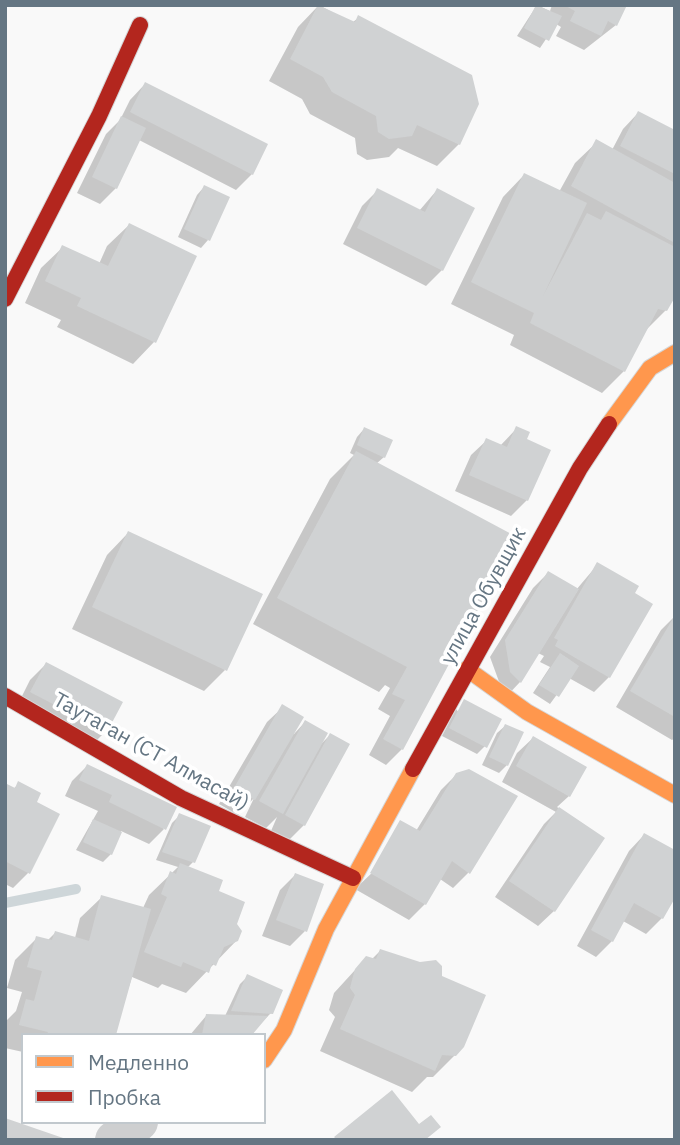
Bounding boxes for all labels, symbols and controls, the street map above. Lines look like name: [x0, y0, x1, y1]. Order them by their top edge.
street label: улица Обувщик: [436, 523, 532, 669]
street label: Таутаган (СТ Алмасай): [49, 688, 253, 816]
legend: [21, 1033, 266, 1124]
text: Медленно: [88, 1048, 189, 1076]
text: Пробка: [88, 1083, 161, 1111]

